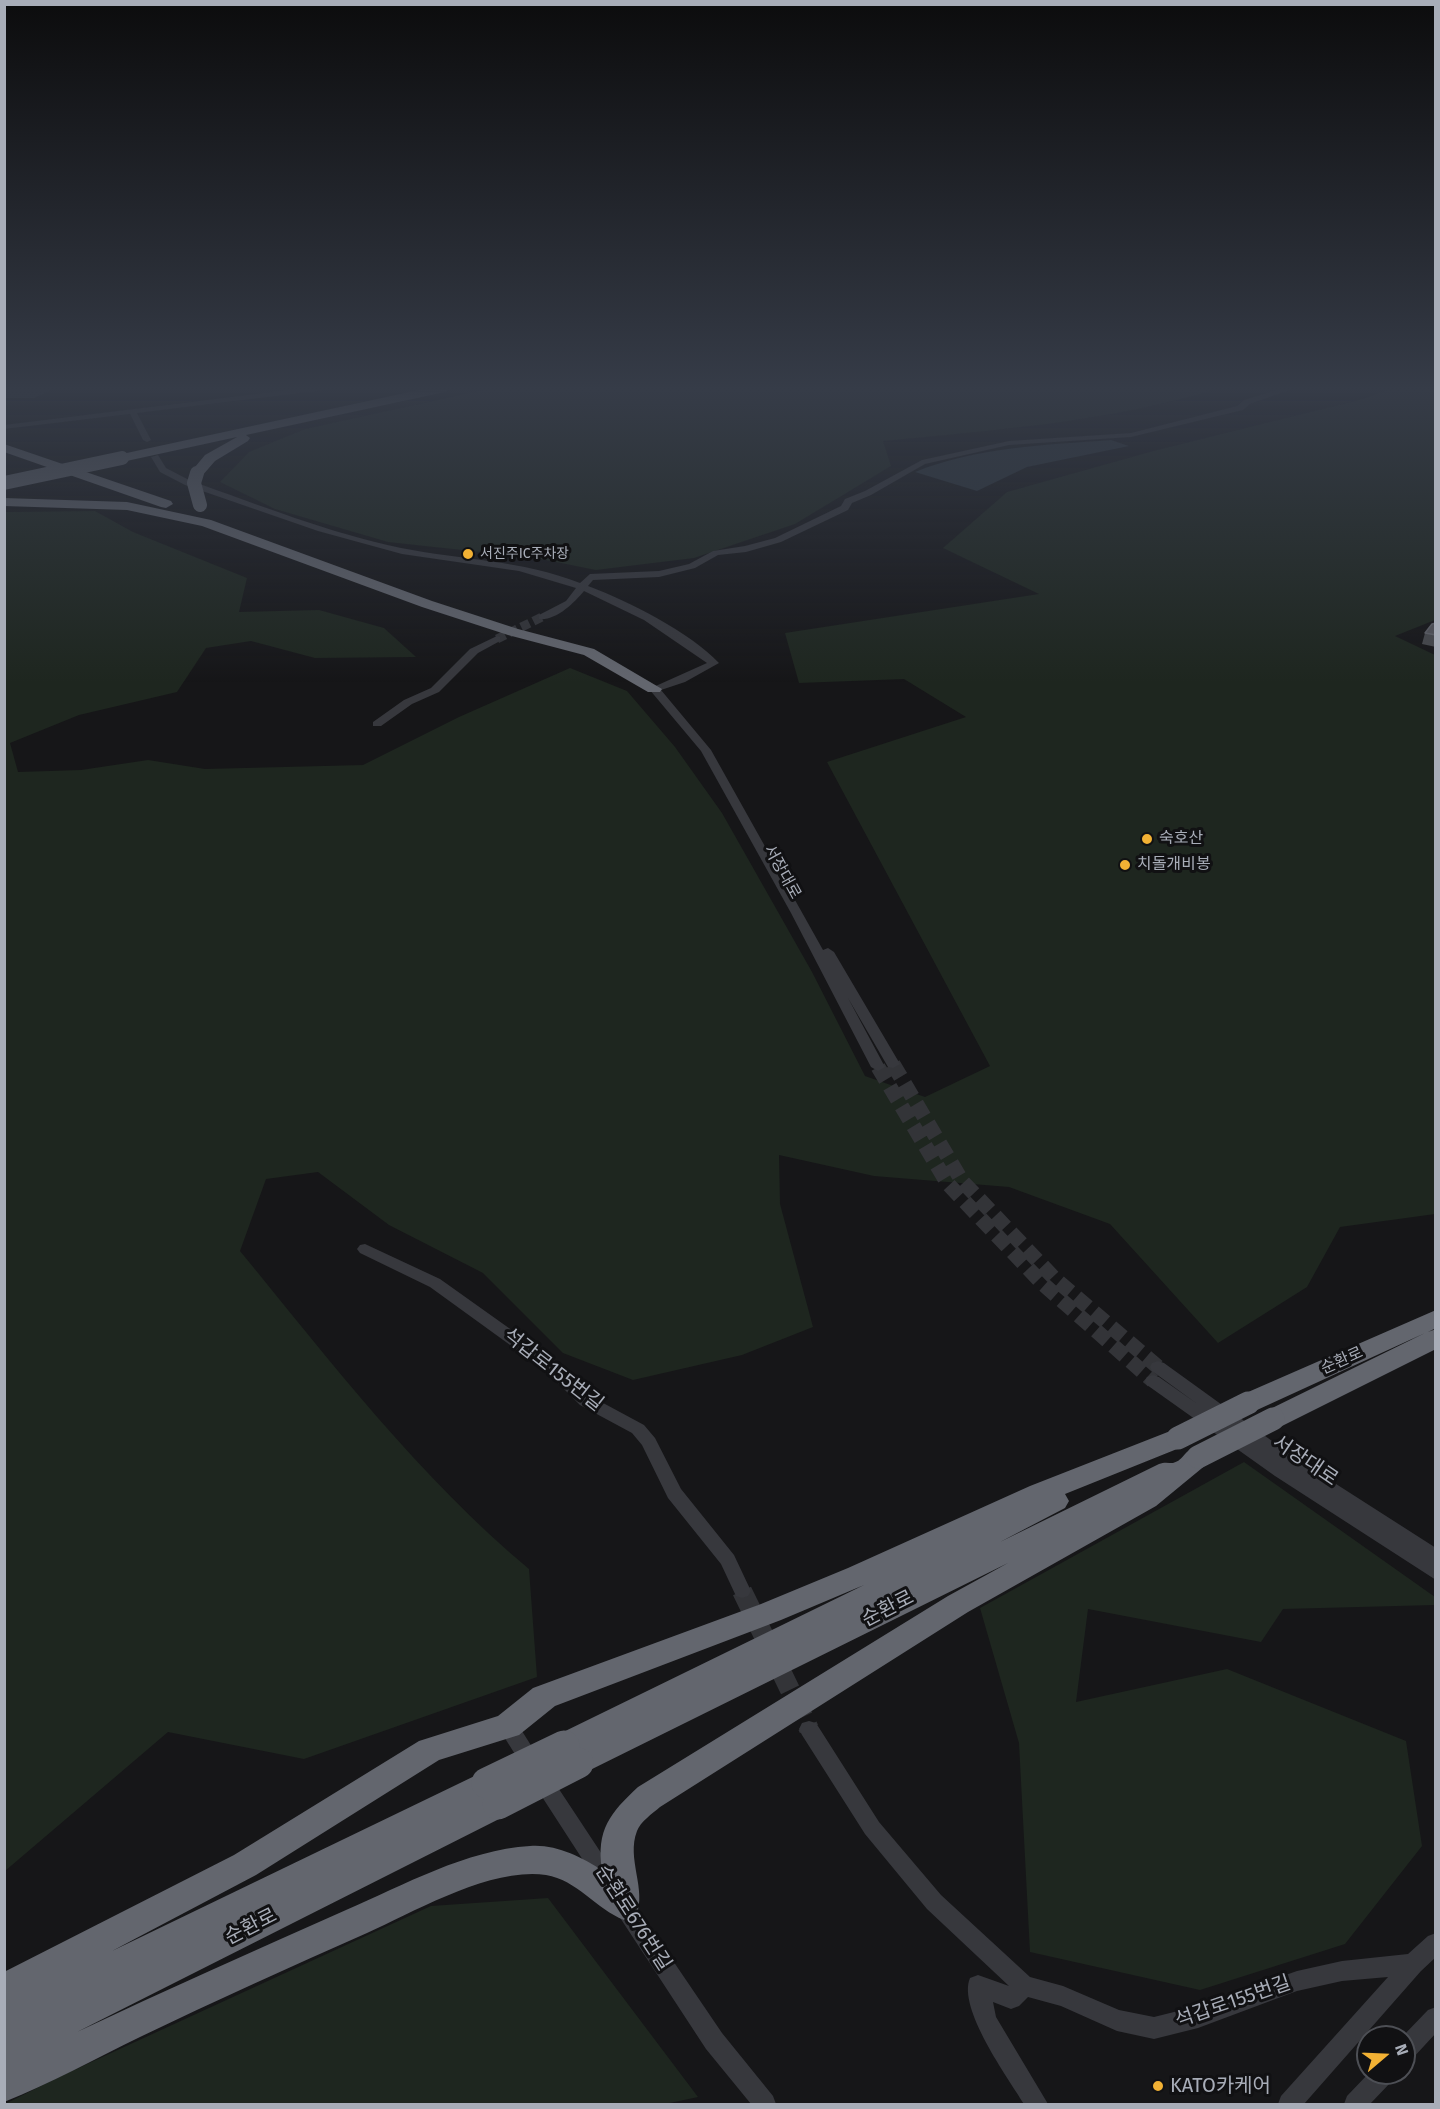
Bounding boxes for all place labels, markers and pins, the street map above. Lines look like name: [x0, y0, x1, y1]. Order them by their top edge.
place label: 서진주IC주차장: [480, 546, 569, 562]
marker: 서진주IC주차장: [461, 547, 475, 561]
place label: 숙호산: [1159, 829, 1203, 849]
marker: 숙호산: [1140, 832, 1154, 846]
place label: 치돌개비봉: [1137, 855, 1211, 875]
marker: 치돌개비봉: [1118, 858, 1132, 872]
place label: KATO카케어: [1170, 2074, 1271, 2098]
marker: KATO카케어: [1151, 2079, 1165, 2093]

